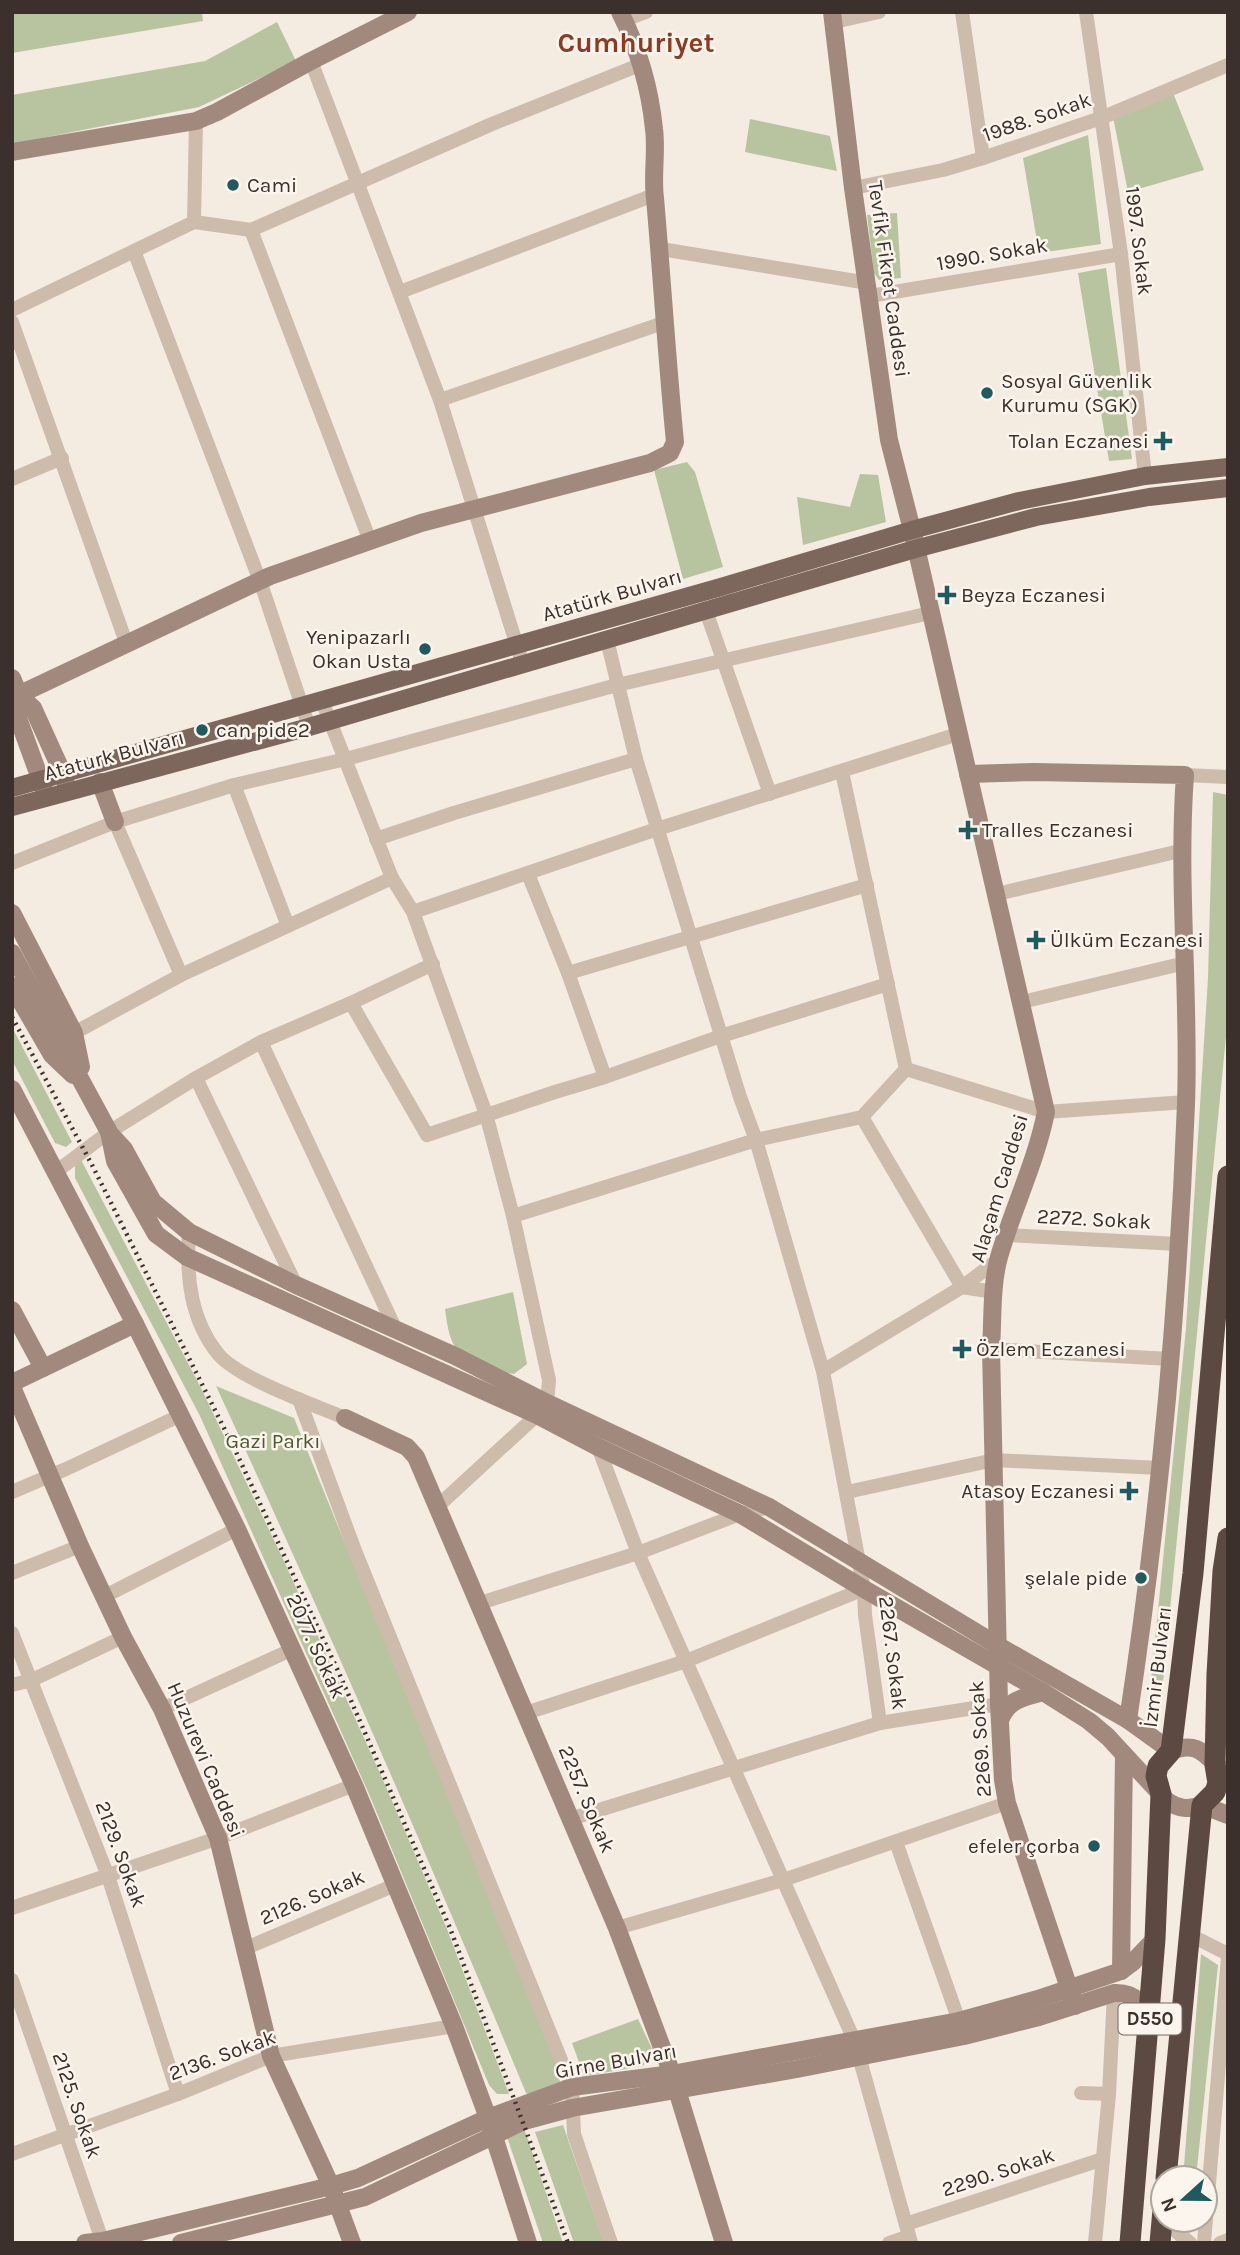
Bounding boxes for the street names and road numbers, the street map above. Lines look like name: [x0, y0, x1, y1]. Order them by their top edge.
street label: 1988. Sokak: [980, 87, 1095, 147]
street label: Tevfik Fikret Caddesi: [863, 179, 915, 379]
street label: 1997. Sokak: [1120, 185, 1158, 297]
street label: 1990. Sokak: [935, 232, 1049, 276]
street label: Atatürk Bulvarı: [539, 564, 685, 626]
street label: Ataturk Bulvarı: [41, 725, 187, 785]
street label: Alaçam Caddesi: [965, 1111, 1033, 1265]
street label: 2272. Sokak: [1036, 1204, 1152, 1234]
street label: 2077. Sokak: [281, 1590, 351, 1702]
street label: 2267. Sokak: [874, 1595, 912, 1711]
street label: İzmir Bulvarı: [1138, 1605, 1176, 1729]
street label: Huzurevi Caddesi: [162, 1678, 250, 1842]
street label: 2269. Sokak: [964, 1680, 996, 1798]
street label: 2257. Sokak: [554, 1742, 620, 1856]
street label: 2129. Sokak: [91, 1797, 151, 1911]
street label: 2126. Sokak: [256, 1864, 368, 1930]
road number: D550: [1118, 2004, 1182, 2035]
street label: 2136. Sokak: [165, 2025, 279, 2085]
street label: Girne Bulvarı: [553, 2038, 679, 2084]
street label: 2125. Sokak: [48, 2048, 107, 2162]
street label: 2290. Sokak: [939, 2142, 1058, 2202]

